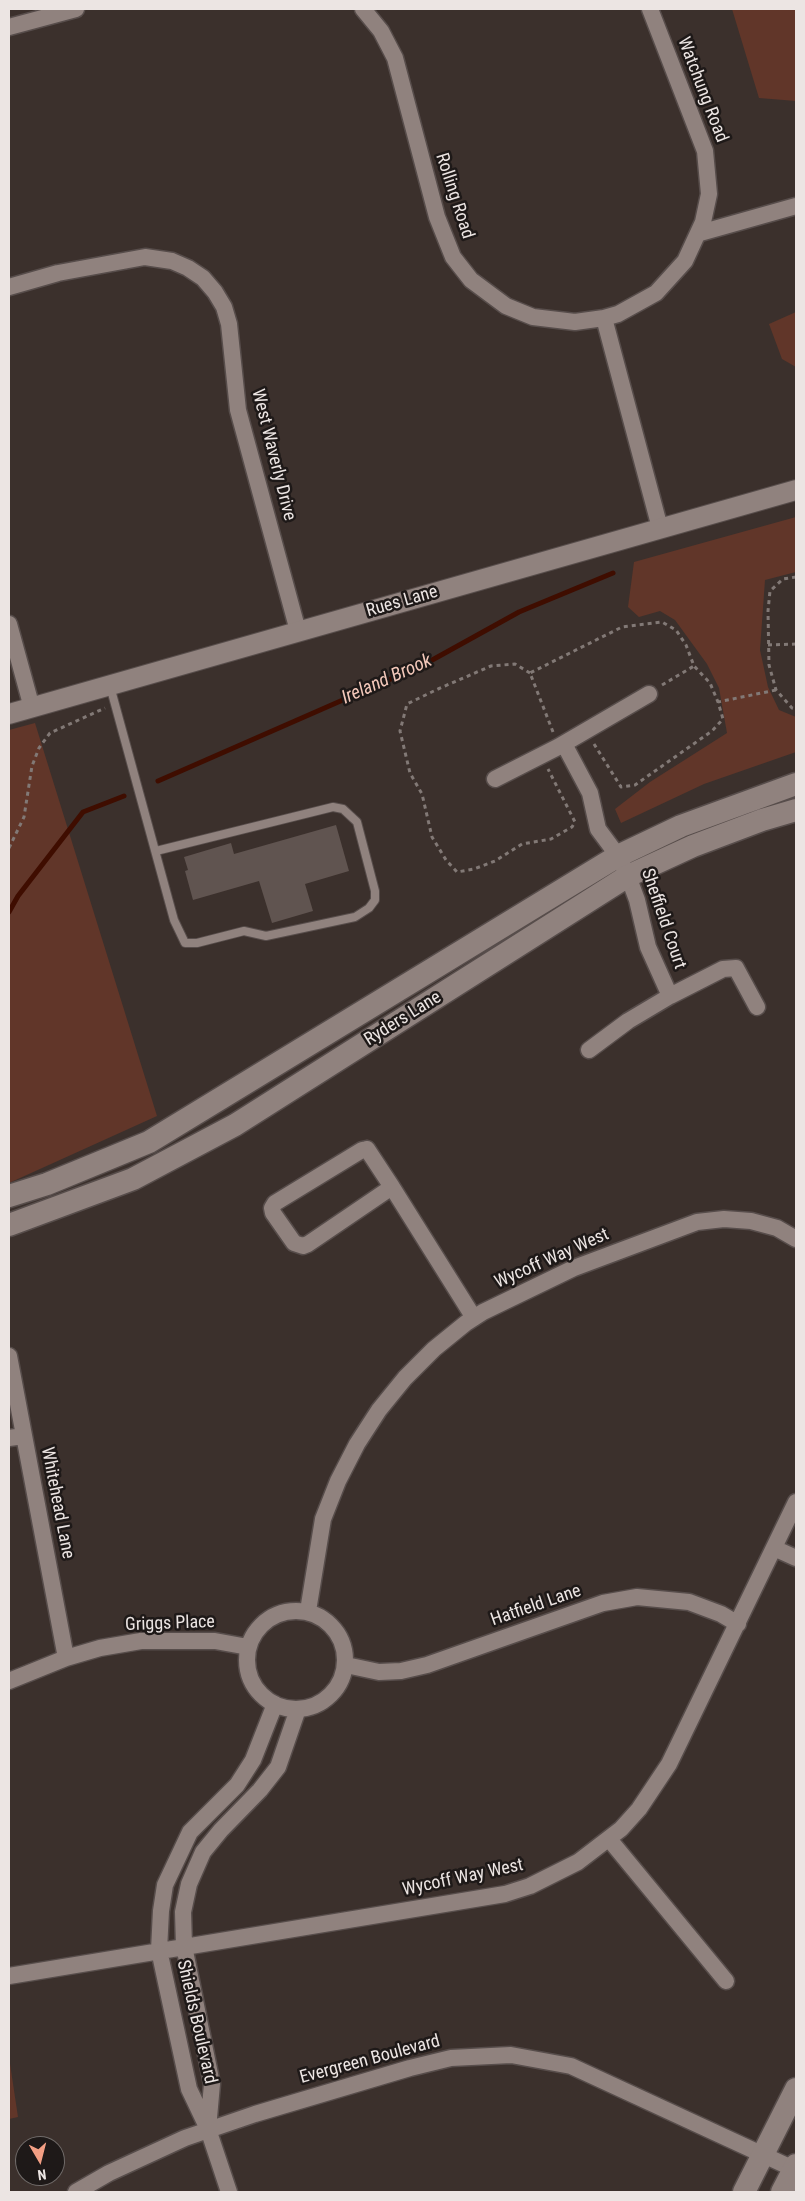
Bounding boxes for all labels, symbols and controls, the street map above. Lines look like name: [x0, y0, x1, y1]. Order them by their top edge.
street label: Watchung Road: [672, 34, 732, 146]
street label: Rolling Road: [430, 150, 478, 242]
street label: West Waverly Drive: [246, 387, 300, 523]
street label: Rues Lane: [364, 582, 440, 622]
water label: Ireland Brook: [338, 650, 436, 710]
street label: Sheffield Court: [636, 866, 690, 972]
street label: Ryders Lane: [361, 987, 445, 1051]
street label: Wycoff Way West: [491, 1224, 613, 1294]
street label: Whitehead Lane: [36, 1445, 78, 1561]
street label: Hatfield Lane: [488, 1581, 584, 1631]
street label: Griggs Place: [125, 1612, 215, 1636]
street label: Wycoff Way West: [401, 1855, 525, 1901]
street label: Shields Boulevard: [171, 1958, 221, 2086]
street label: Evergreen Boulevard: [297, 2031, 443, 2089]
north arrow: [15, 2136, 65, 2186]
text: N: [37, 2166, 47, 2183]

